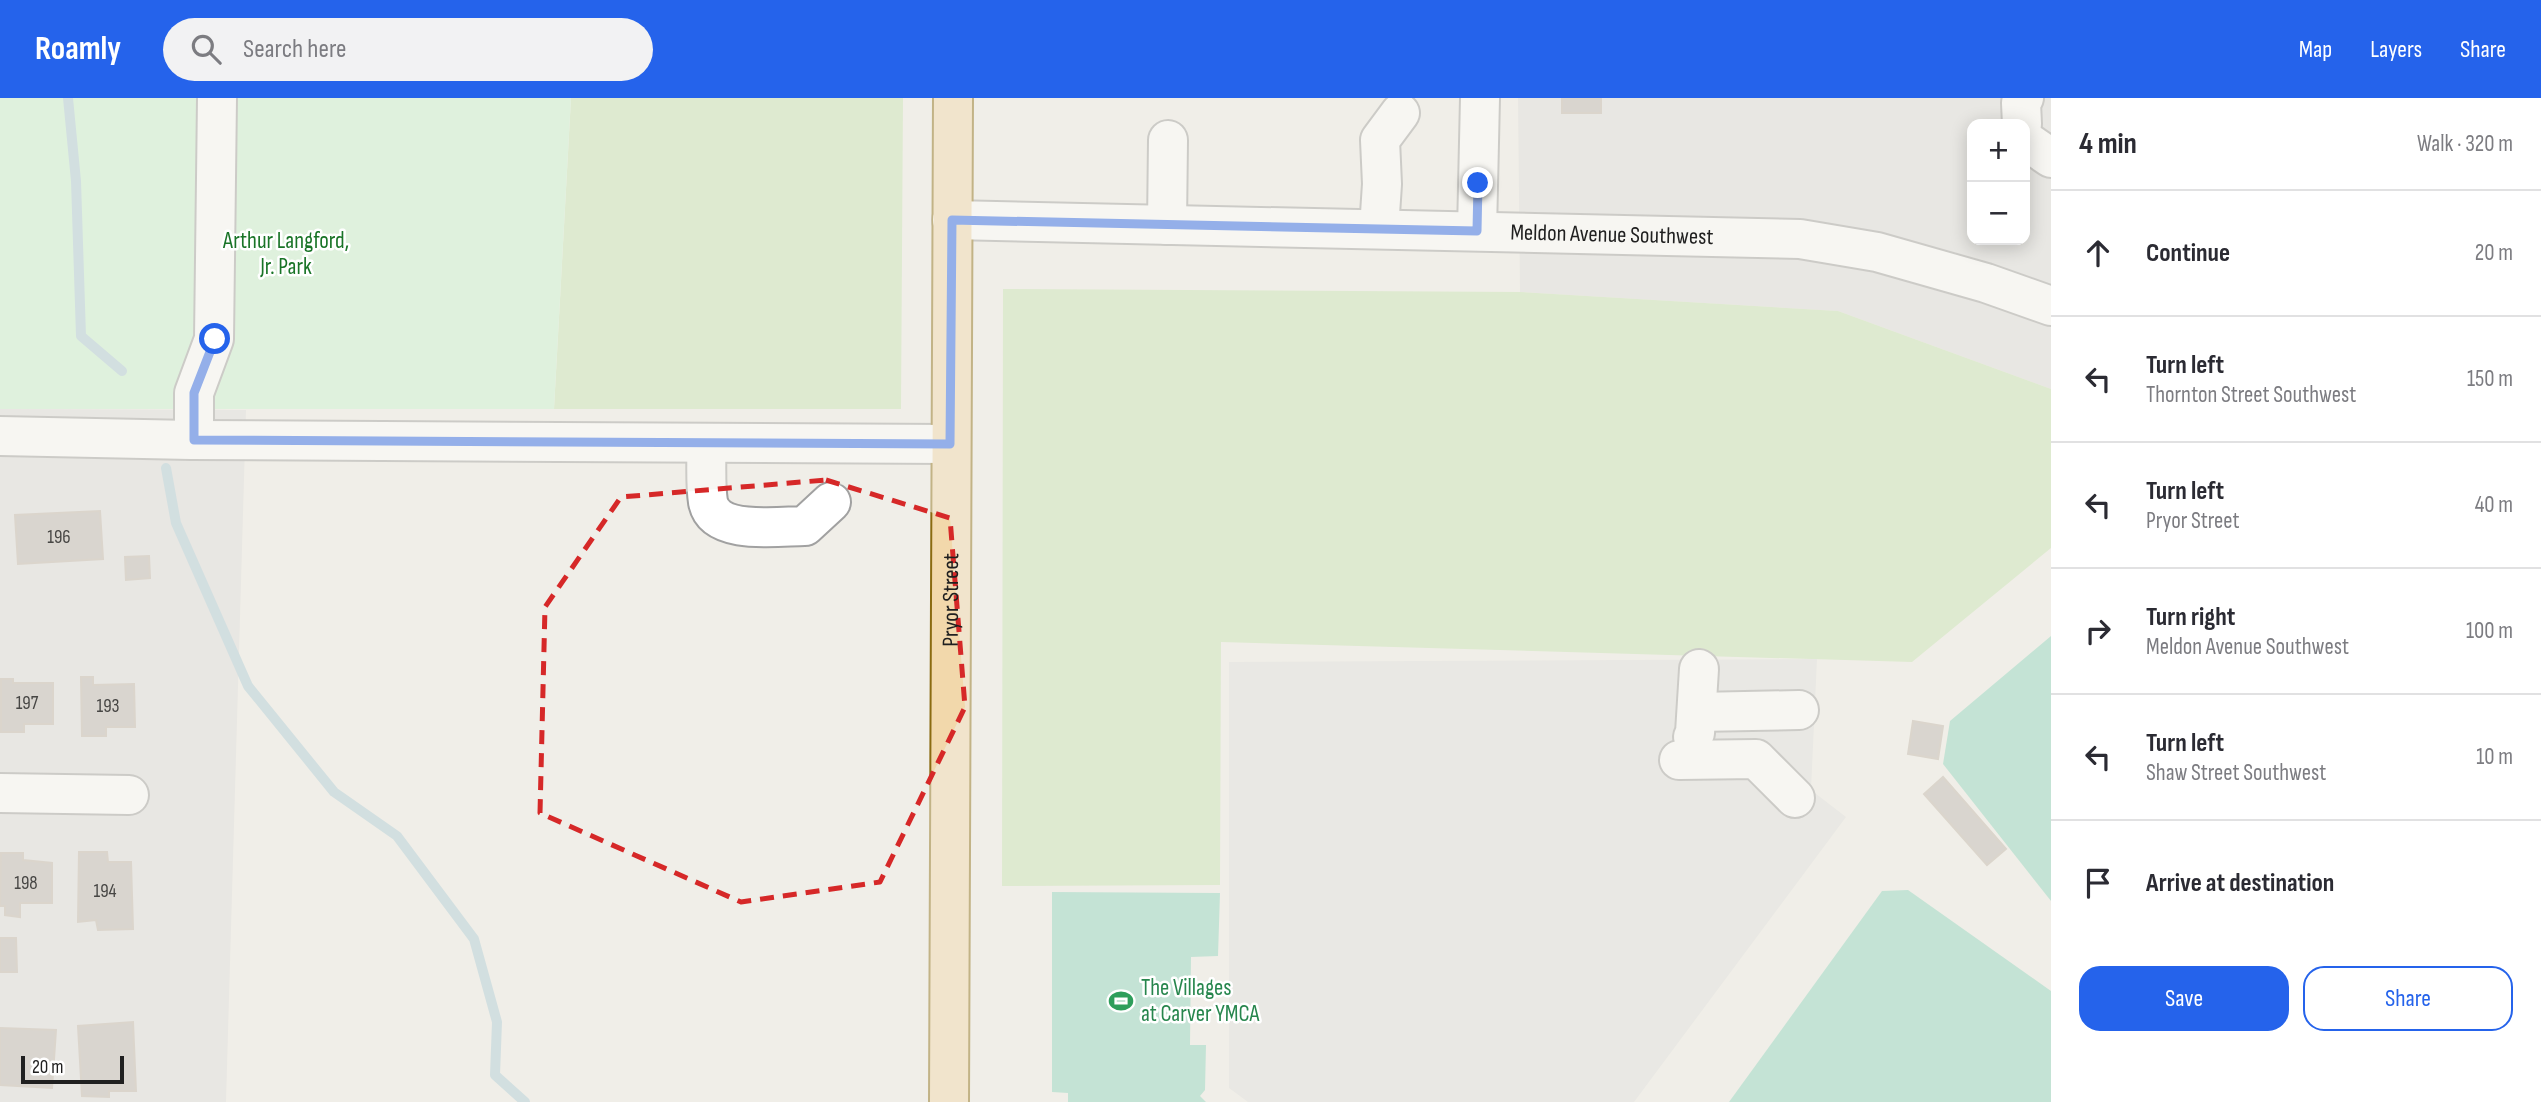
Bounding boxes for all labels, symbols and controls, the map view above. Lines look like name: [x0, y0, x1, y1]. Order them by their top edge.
search box: [163, 18, 653, 81]
text: Roamly: [35, 29, 121, 69]
icon: search: [187, 30, 225, 68]
text: Search here: [243, 34, 346, 65]
text: Map: [2299, 35, 2332, 64]
text: Layers: [2370, 35, 2422, 64]
text: Share: [2460, 35, 2506, 64]
map controls: [1967, 119, 2030, 245]
button: +: [1967, 119, 2030, 182]
text: 4 min: [2079, 126, 2137, 162]
text: Walk · 320 m: [2417, 130, 2513, 158]
route end: [1462, 167, 1493, 198]
button: −: [1967, 182, 2030, 245]
street label: Meldon Avenue Southwest: [1510, 219, 1714, 251]
park label: Arthur Langford, Jr. Park: [222, 227, 349, 281]
icon: ahead: [2079, 234, 2117, 272]
text: Continue: [2146, 238, 2230, 269]
text: 20 m: [2475, 239, 2513, 267]
route start: [199, 323, 230, 354]
text: Turn left: [2146, 350, 2224, 381]
icon: left: [2079, 360, 2117, 398]
text: 150 m: [2467, 365, 2513, 393]
text: Thornton Street Southwest: [2146, 381, 2356, 409]
text: Turn left: [2146, 476, 2224, 507]
icon: left: [2079, 486, 2117, 524]
text: 40 m: [2475, 491, 2513, 519]
text: Pryor Street: [2146, 507, 2240, 535]
house number: 196: [47, 526, 71, 549]
street label: Pryor Street: [937, 553, 965, 647]
text: Turn right: [2146, 602, 2235, 633]
icon: right: [2079, 612, 2117, 650]
text: 100 m: [2466, 617, 2513, 645]
text: Meldon Avenue Southwest: [2146, 633, 2349, 661]
house number: 197: [16, 692, 39, 715]
house number: 193: [96, 695, 120, 718]
text: Turn left: [2146, 728, 2224, 759]
icon: left: [2079, 738, 2117, 776]
text: 10 m: [2476, 743, 2513, 771]
text: Shaw Street Southwest: [2146, 759, 2326, 787]
icon: arrive: [2079, 864, 2117, 902]
text: Arrive at destination: [2146, 868, 2334, 899]
house number: 198: [14, 872, 38, 895]
house number: 194: [93, 880, 117, 903]
button: Save: [2079, 966, 2289, 1031]
button: Share: [2303, 966, 2513, 1031]
place label: The Villages at Carver YMCA: [1141, 974, 1260, 1028]
sports icon: The Villages at Carver YMCA: [1107, 987, 1135, 1015]
scale bar: [21, 1053, 124, 1085]
text: 20 m: [32, 1056, 64, 1079]

